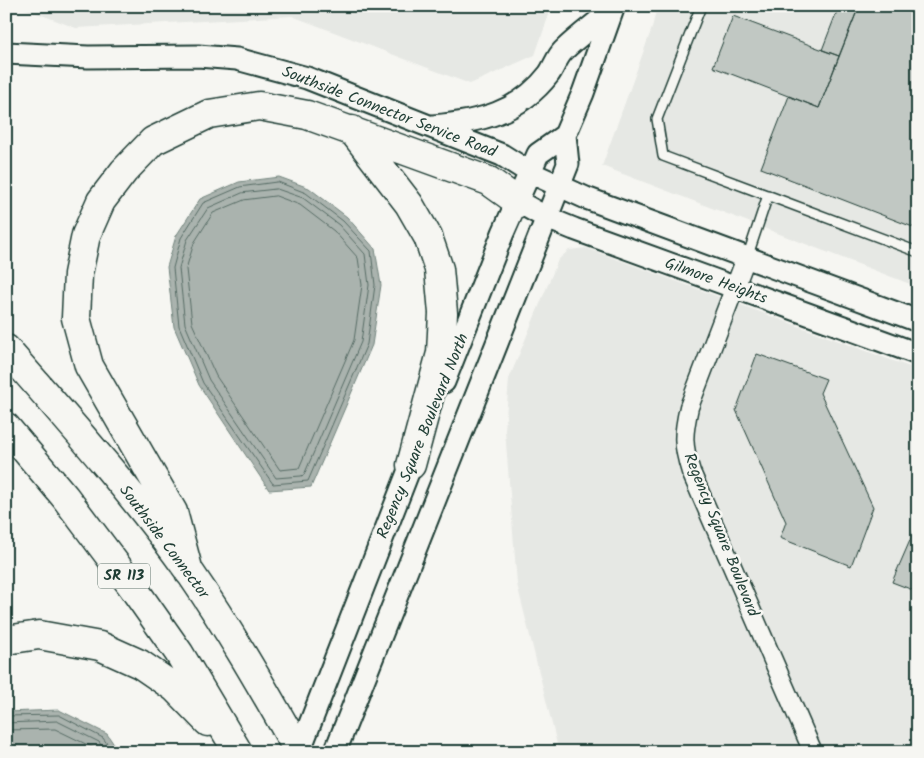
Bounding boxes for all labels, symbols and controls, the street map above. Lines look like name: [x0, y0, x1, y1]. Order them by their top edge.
street label: Southside Connector Service Road: [278, 59, 501, 165]
street label: Gilmore Heights: [661, 251, 771, 311]
street label: Regency Square Boulevard North: [370, 330, 476, 542]
street label: Regency Square Boulevard: [677, 449, 766, 622]
street label: Southside Connector: [113, 480, 216, 606]
road number: SR 113: [98, 564, 150, 588]

